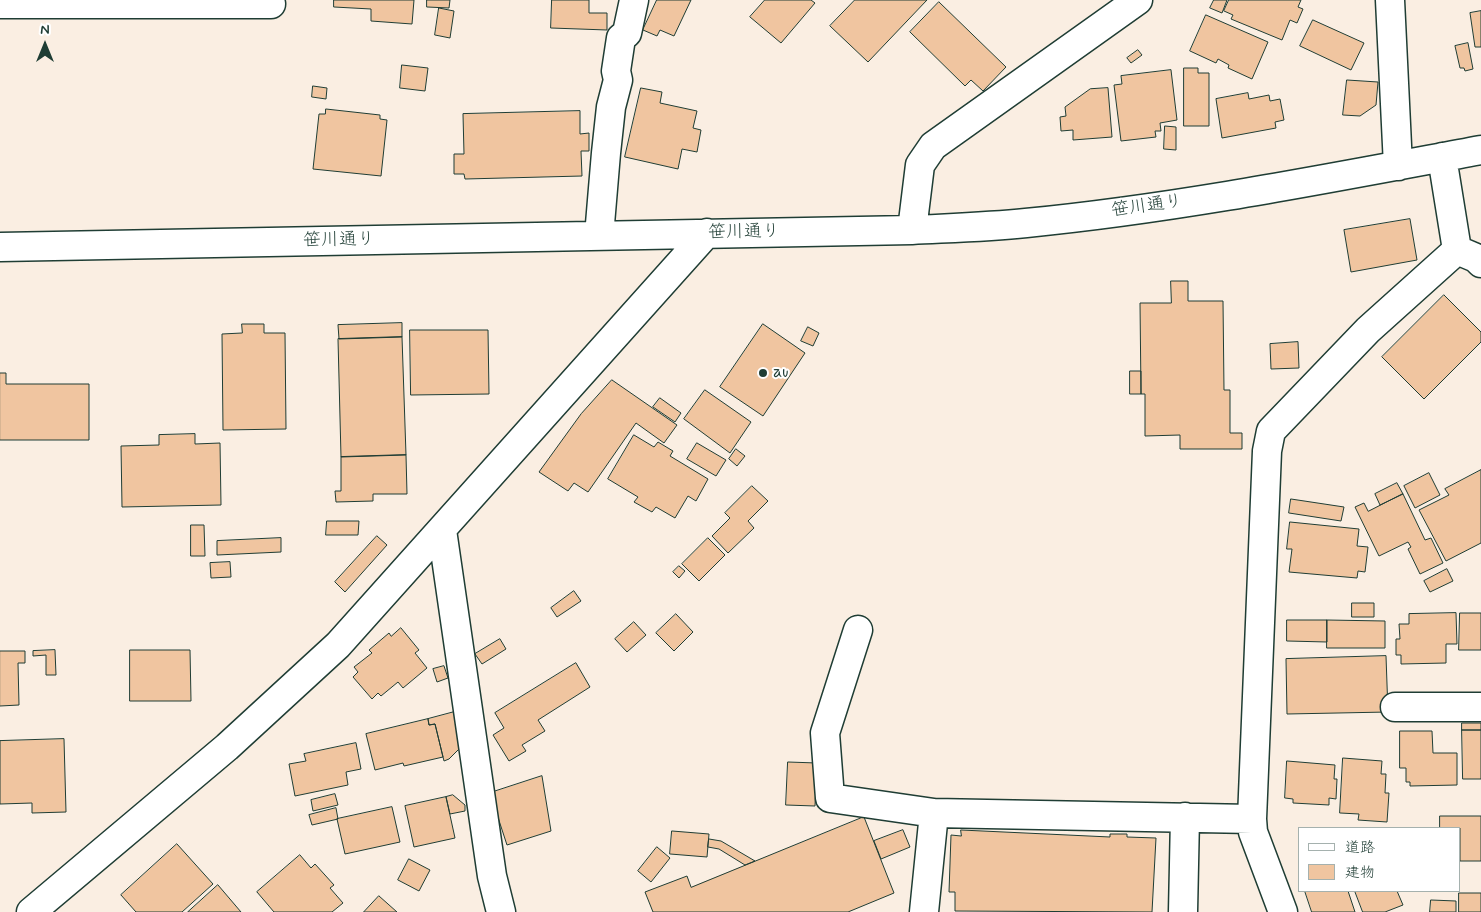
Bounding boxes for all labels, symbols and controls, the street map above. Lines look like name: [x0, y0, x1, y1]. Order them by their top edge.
north arrow: [20, 20, 70, 70]
text: N: [40, 21, 50, 39]
street label: 笹川通り: [1110, 191, 1184, 223]
street label: 笹川通り: [708, 222, 780, 244]
street label: 笹川通り: [303, 230, 375, 252]
place label: au: [773, 362, 789, 384]
marker: au: [757, 367, 769, 379]
legend: [1298, 827, 1461, 892]
text: 道路: [1345, 838, 1375, 858]
text: 建物: [1345, 863, 1375, 883]

